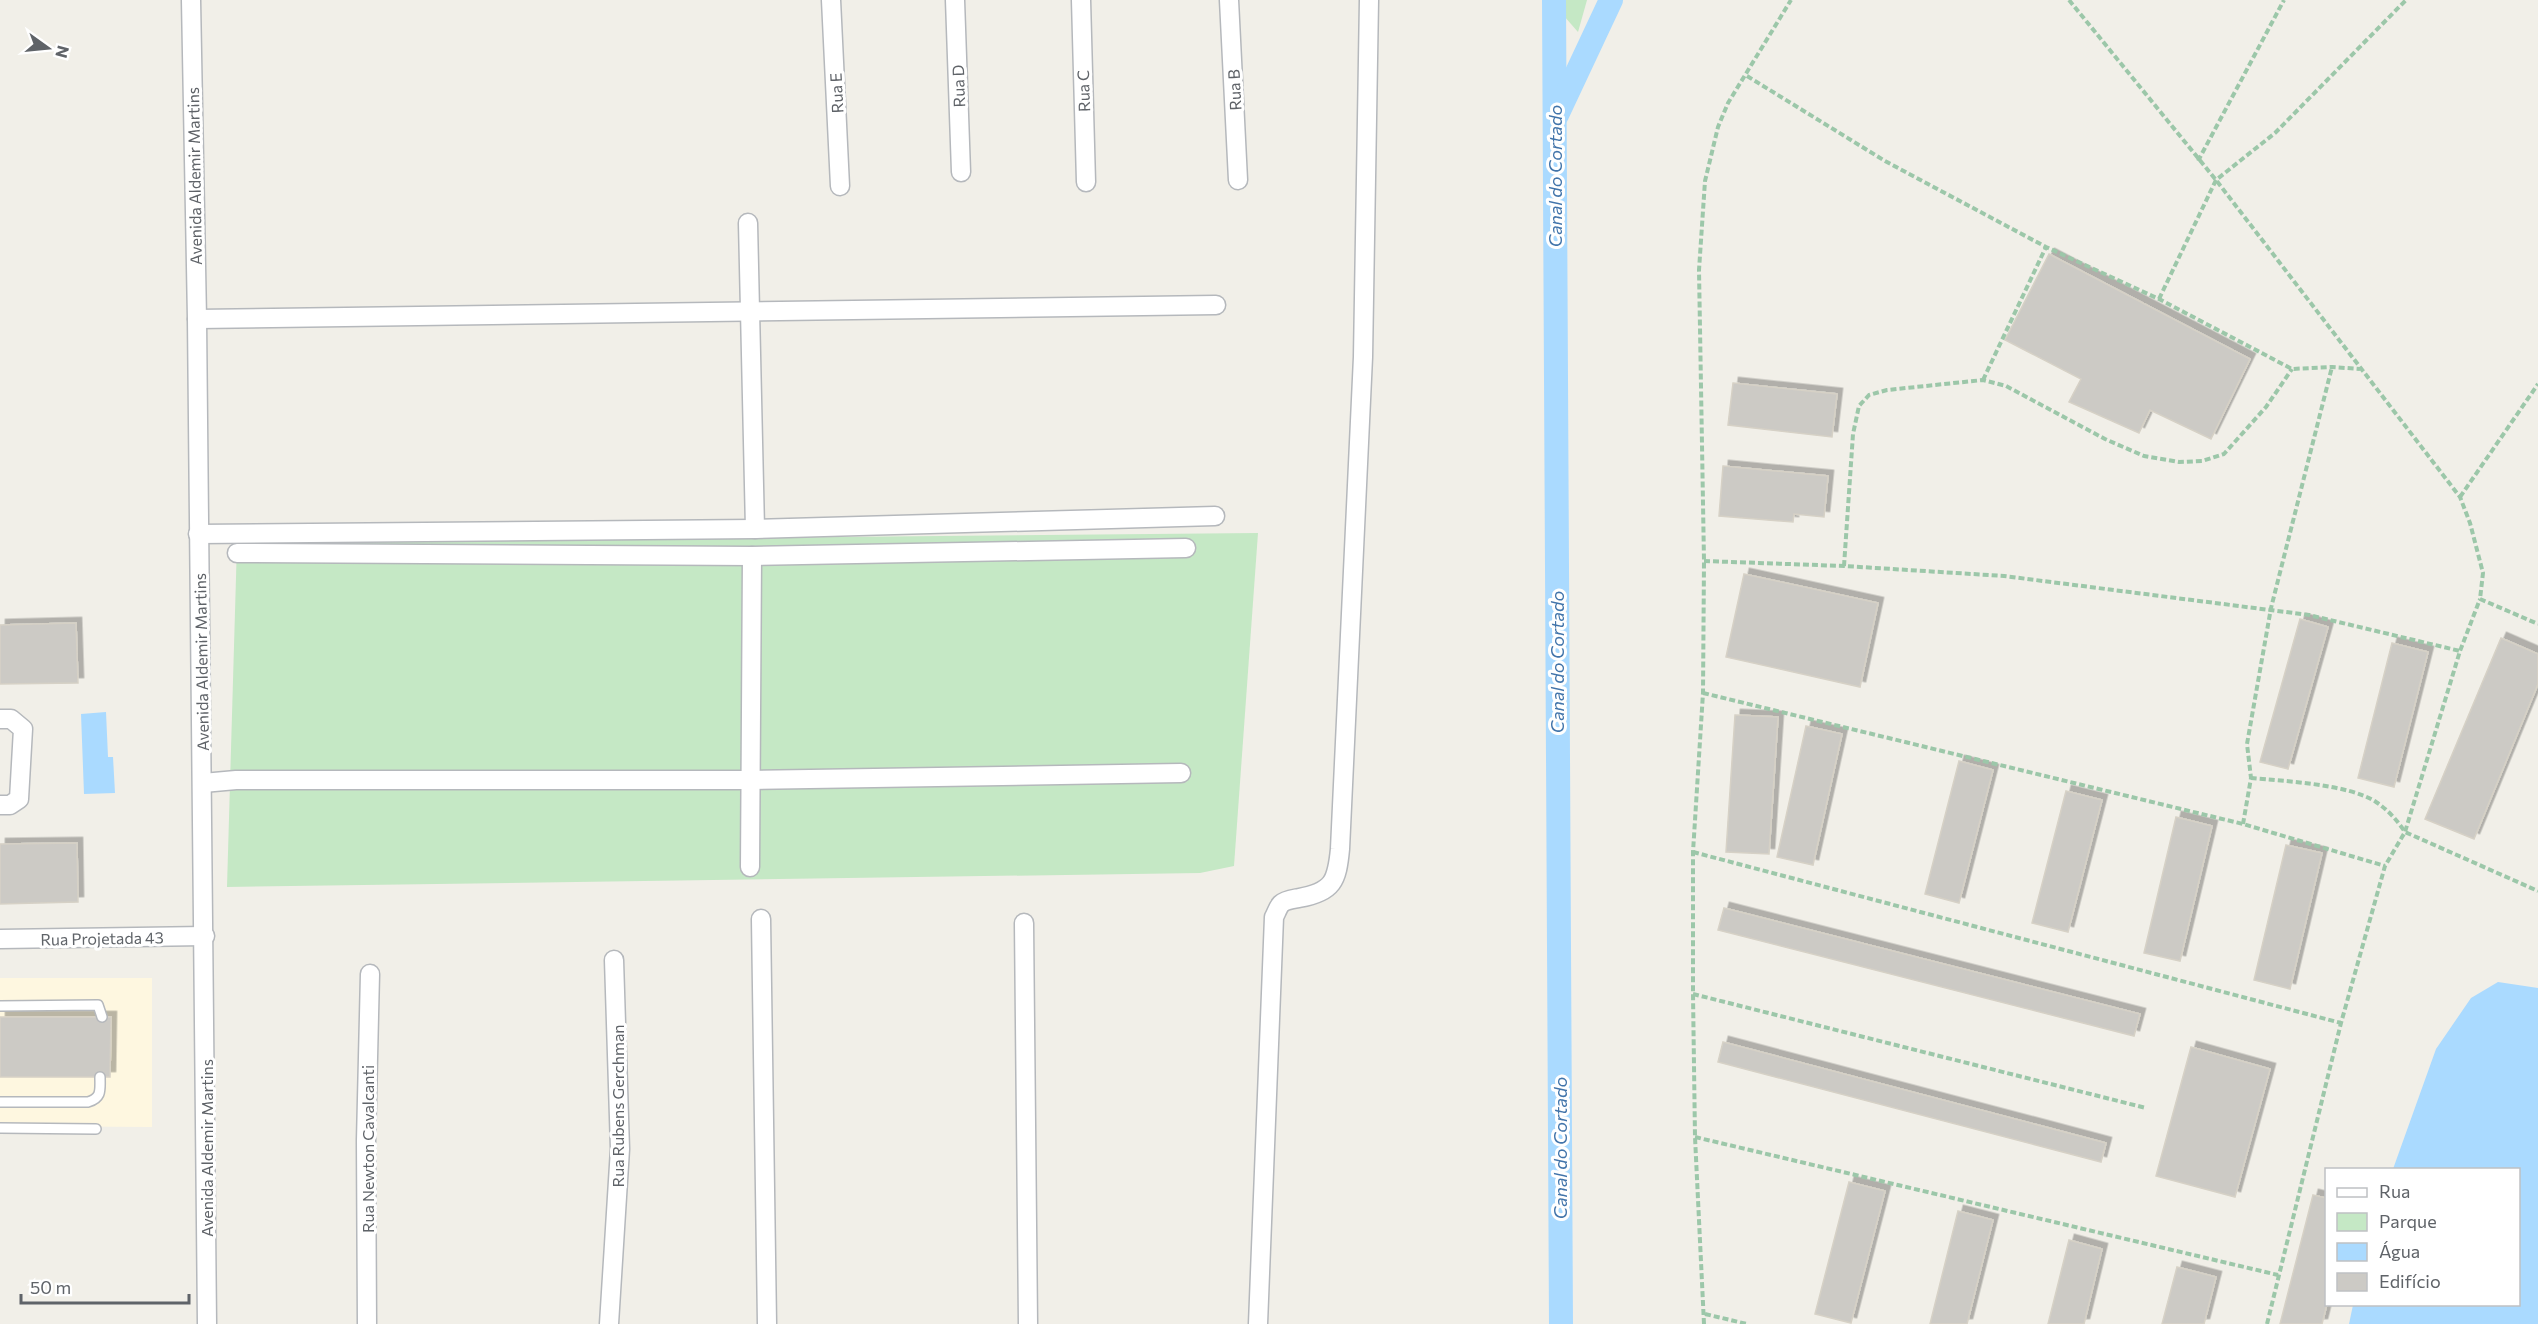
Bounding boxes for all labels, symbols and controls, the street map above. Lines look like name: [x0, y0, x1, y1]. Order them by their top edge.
north arrow: [18, 18, 78, 78]
text: N: [52, 44, 74, 60]
street label: Rua D: [948, 64, 968, 108]
street label: Rua B: [1223, 69, 1245, 111]
street label: Rua C: [1073, 70, 1093, 112]
street label: Rua E: [825, 72, 847, 114]
street label: Avenida Aldemir Martins: [183, 87, 205, 265]
water label: Canal do Cortado: [1544, 105, 1566, 247]
street label: Avenida Aldemir Martins: [190, 573, 212, 751]
water label: Canal do Cortado: [1546, 591, 1568, 733]
street label: Rua Projetada 43: [40, 927, 164, 949]
street label: Rua Rubens Gerchman: [608, 1025, 627, 1187]
street label: Avenida Aldemir Martins: [197, 1059, 216, 1237]
street label: Rua Newton Cavalcanti: [358, 1065, 377, 1233]
water label: Canal do Cortado: [1549, 1077, 1571, 1219]
legend: [2325, 1168, 2520, 1306]
text: Rua: [2379, 1180, 2410, 1202]
text: Parque: [2379, 1210, 2437, 1232]
text: Água: [2379, 1240, 2420, 1262]
scale bar: [21, 1267, 189, 1305]
text: Edifício: [2379, 1270, 2441, 1292]
text: 50 m: [30, 1276, 71, 1298]

